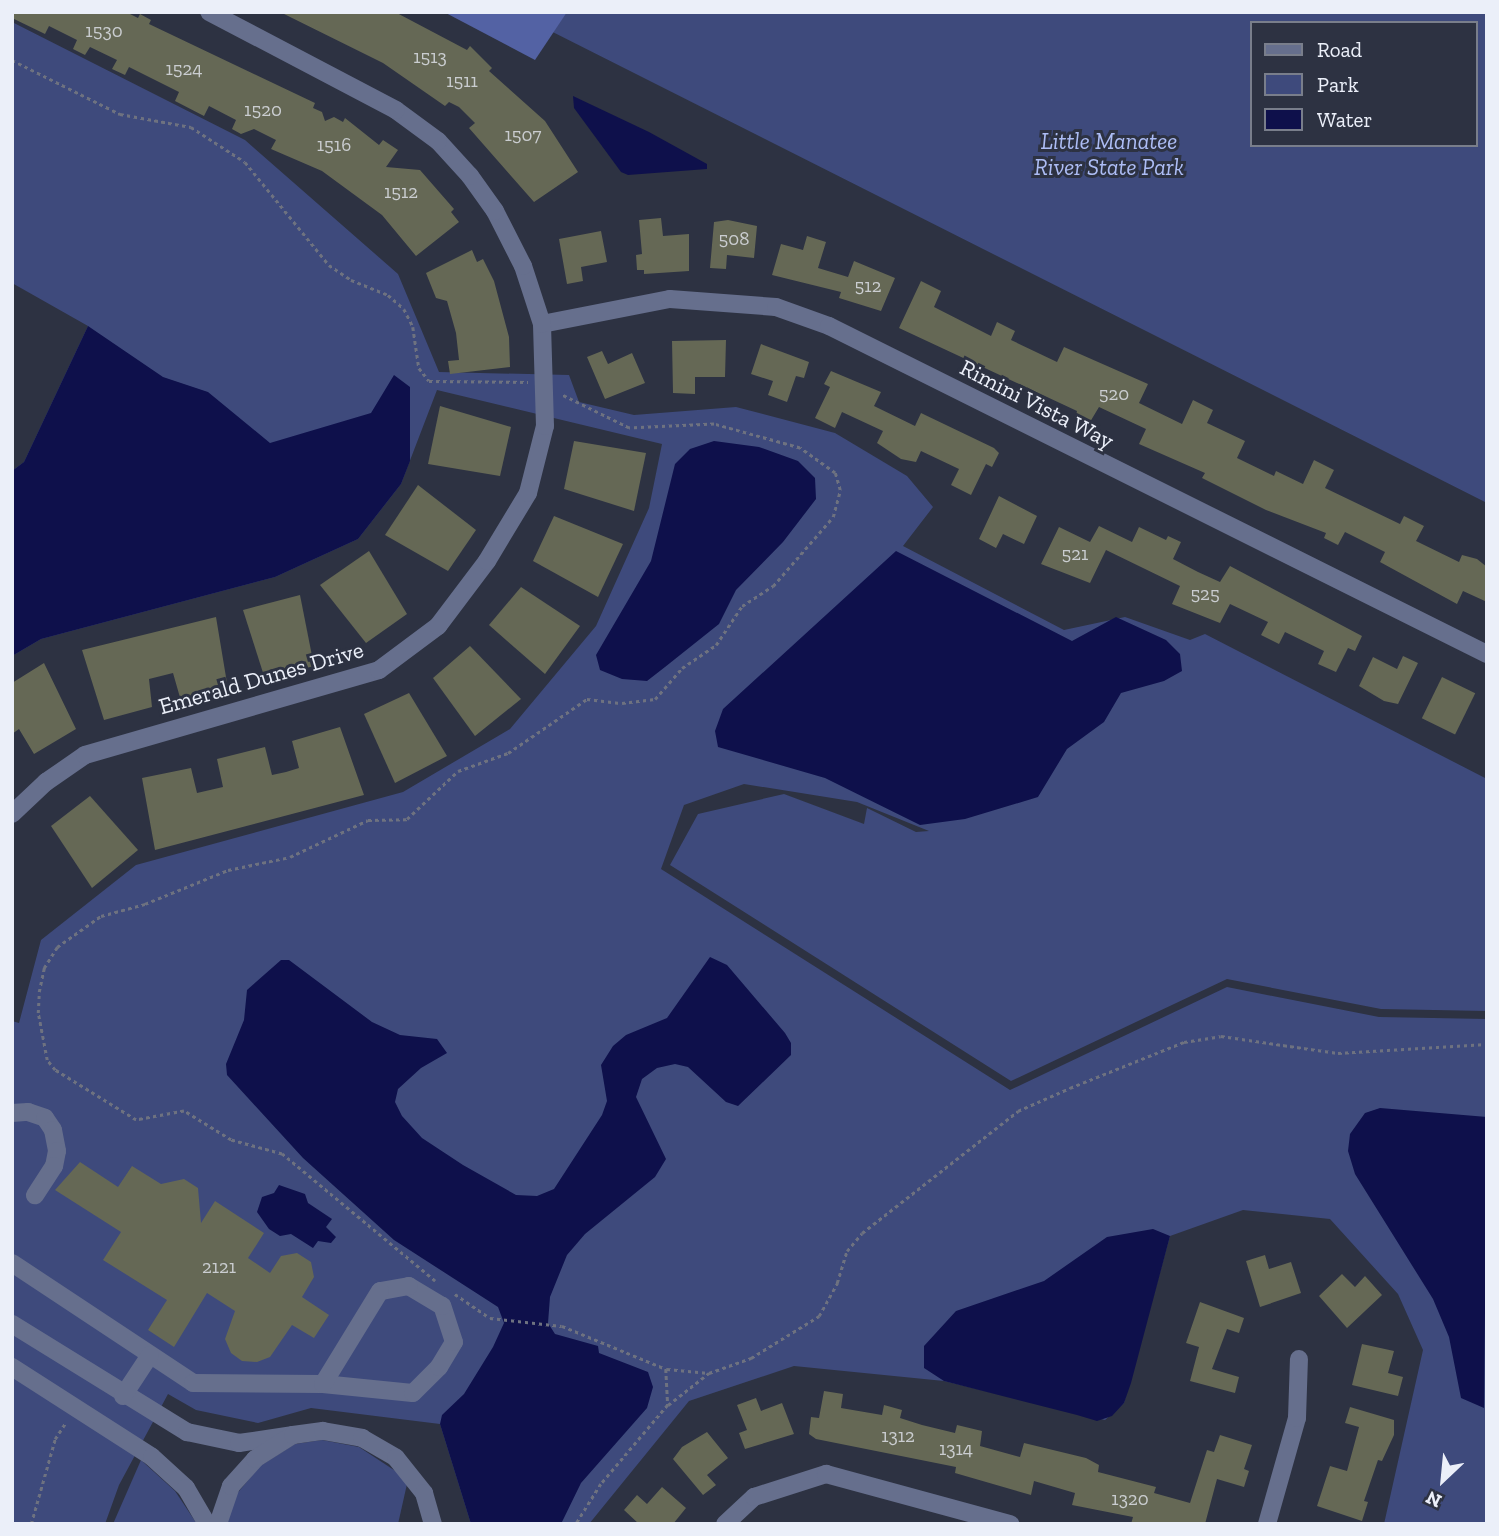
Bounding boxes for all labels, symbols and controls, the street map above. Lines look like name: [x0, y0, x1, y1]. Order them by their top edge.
house number: 1530: [85, 20, 123, 42]
legend: [1250, 21, 1478, 147]
text: Road: [1317, 37, 1362, 62]
house number: 1513: [413, 46, 447, 68]
house number: 1524: [165, 58, 203, 80]
house number: 1511: [446, 70, 478, 92]
text: Park: [1317, 72, 1359, 97]
house number: 1520: [244, 99, 282, 121]
text: Water: [1317, 107, 1372, 132]
house number: 1507: [505, 124, 541, 146]
park label: Little Manatee River State Park: [1034, 127, 1184, 181]
house number: 1516: [317, 134, 351, 156]
house number: 1512: [384, 181, 418, 203]
house number: 508: [719, 228, 749, 250]
house number: 512: [855, 275, 881, 297]
street label: Rimini Vista Way: [955, 353, 1119, 455]
house number: 520: [1099, 383, 1129, 405]
house number: 521: [1062, 543, 1088, 565]
house number: 525: [1190, 583, 1220, 605]
street label: Emerald Dunes Drive: [156, 636, 366, 720]
house number: 2121: [202, 1256, 236, 1278]
house number: 1312: [881, 1425, 915, 1447]
house number: 1314: [939, 1438, 973, 1460]
north arrow: [1408, 1445, 1478, 1515]
text: N: [1422, 1486, 1445, 1513]
house number: 1320: [1111, 1488, 1149, 1510]

